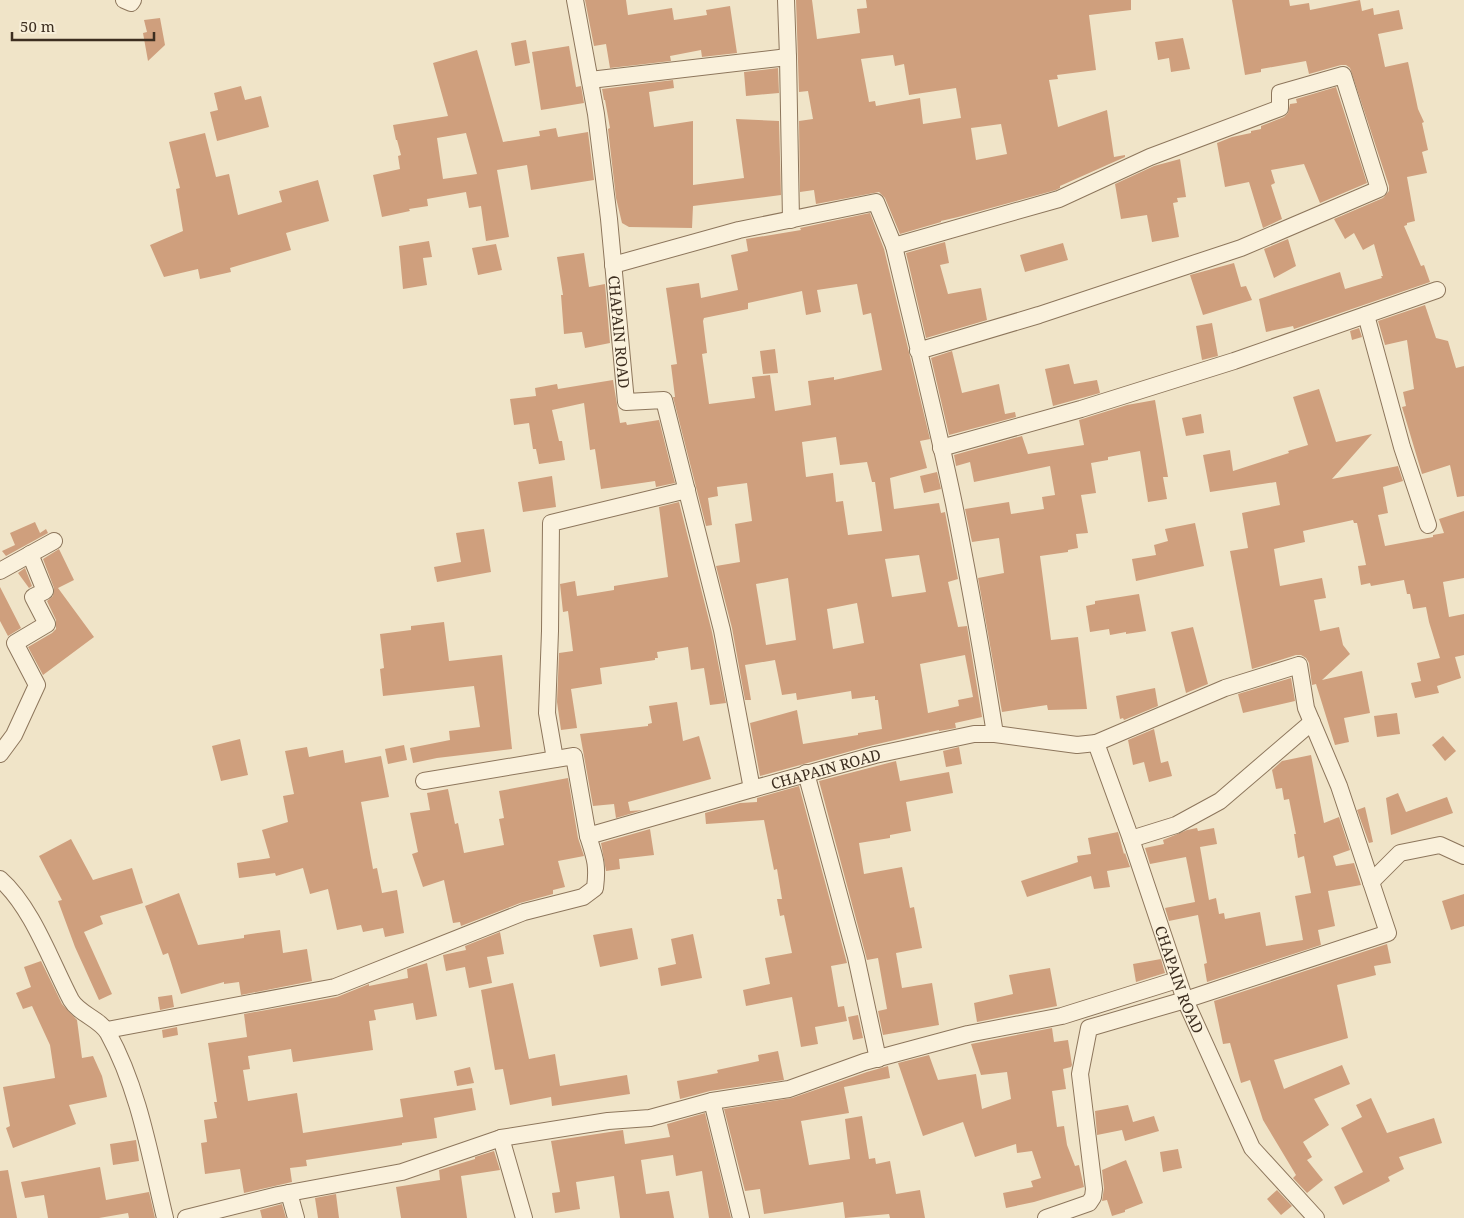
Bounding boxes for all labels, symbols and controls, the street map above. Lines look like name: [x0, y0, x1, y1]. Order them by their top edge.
scale bar: [12, 10, 155, 42]
text: 50 m: [20, 16, 55, 36]
street label: CHAPAIN ROAD: [604, 274, 635, 389]
street label: CHAPAIN ROAD: [768, 744, 883, 793]
street label: CHAPAIN ROAD: [1151, 923, 1209, 1037]

